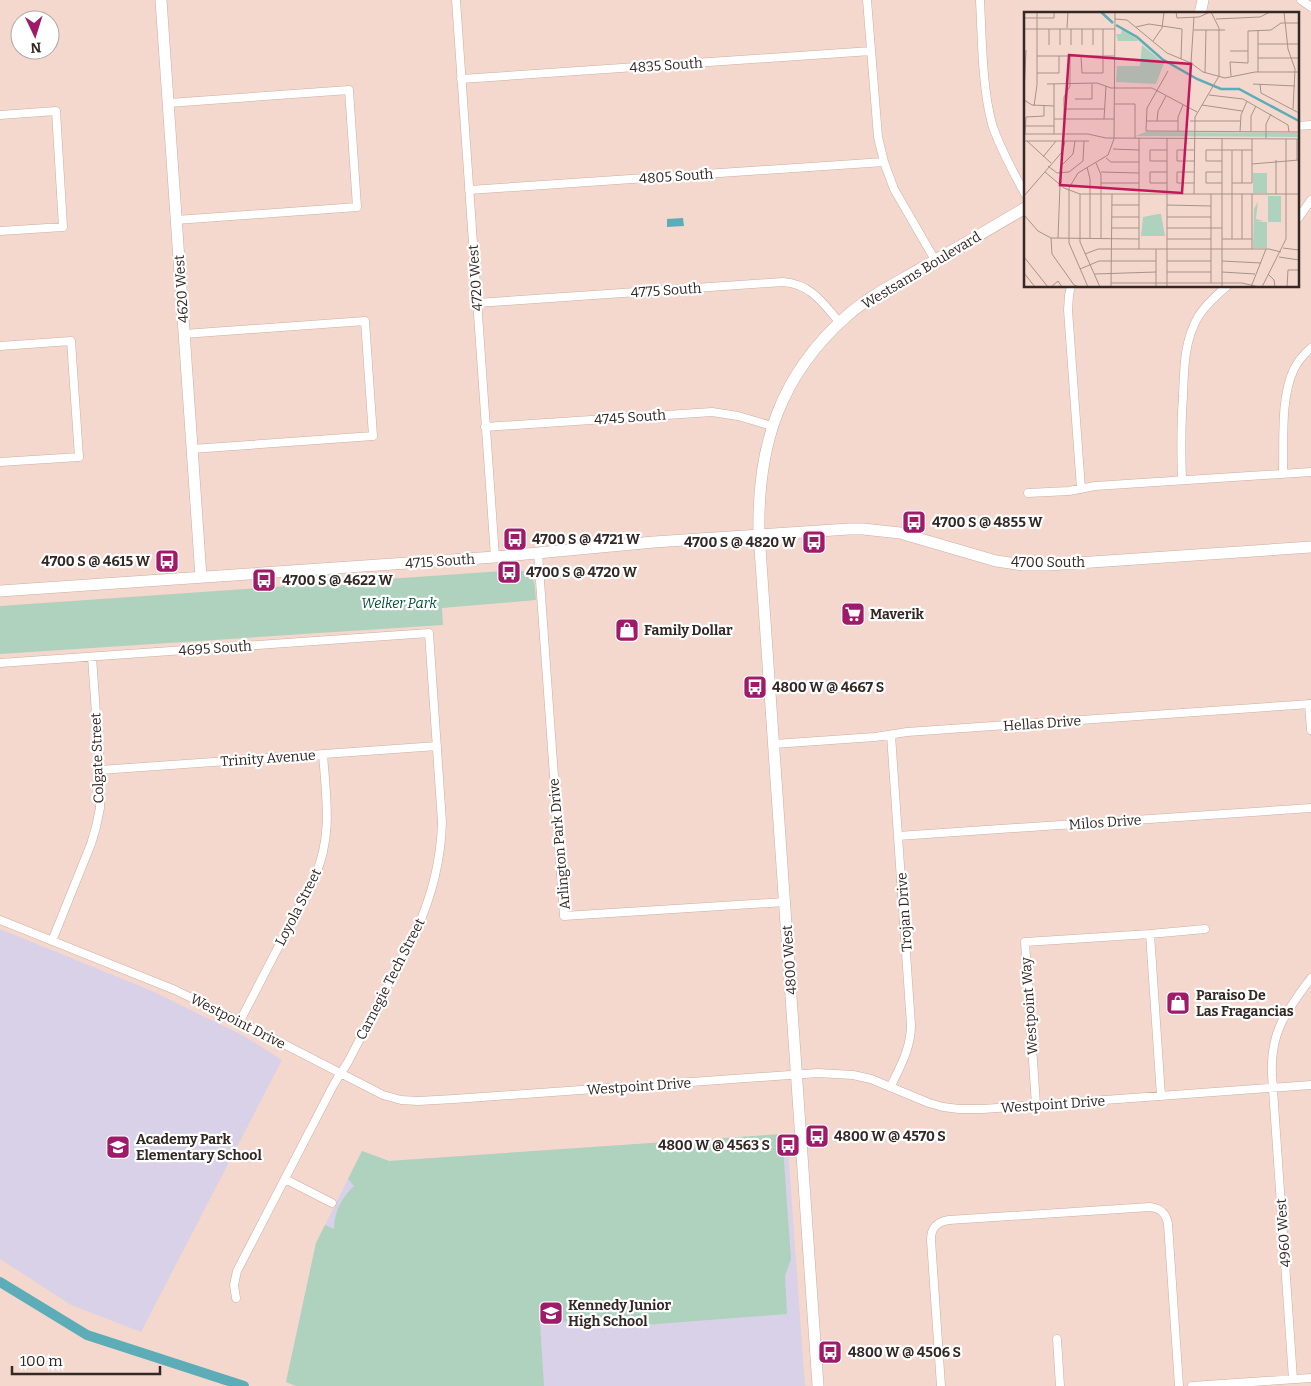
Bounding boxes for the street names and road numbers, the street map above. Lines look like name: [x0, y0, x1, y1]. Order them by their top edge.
street label: 4835 South: [629, 54, 703, 77]
street label: 4805 South: [638, 165, 714, 188]
street label: Westsams Boulevard: [859, 228, 984, 313]
street label: 4720 West: [465, 244, 486, 312]
street label: 4620 West: [171, 254, 192, 324]
street label: 4775 South: [630, 280, 702, 301]
street label: 4745 South: [594, 406, 667, 428]
street label: 4715 South: [405, 551, 476, 572]
street label: 4700 South: [1011, 554, 1085, 571]
street label: 4695 South: [178, 637, 253, 660]
street label: Colgate Street: [87, 712, 108, 804]
street label: Hellas Drive: [1002, 712, 1082, 735]
street label: Trinity Avenue: [220, 747, 316, 770]
street label: Arlington Park Drive: [545, 778, 574, 910]
street label: Milos Drive: [1068, 811, 1142, 834]
street label: Loyola Street: [272, 866, 325, 949]
street label: Trojan Drive: [893, 872, 916, 952]
street label: Carnegie Tech Street: [352, 916, 429, 1043]
street label: 4800 West: [779, 924, 800, 996]
street label: Westpoint Way: [1018, 956, 1041, 1055]
street label: Westpoint Drive: [187, 990, 288, 1053]
street label: Westpoint Drive: [586, 1074, 692, 1099]
street label: Westpoint Drive: [1000, 1092, 1106, 1117]
street label: 4960 West: [1273, 1198, 1294, 1268]

